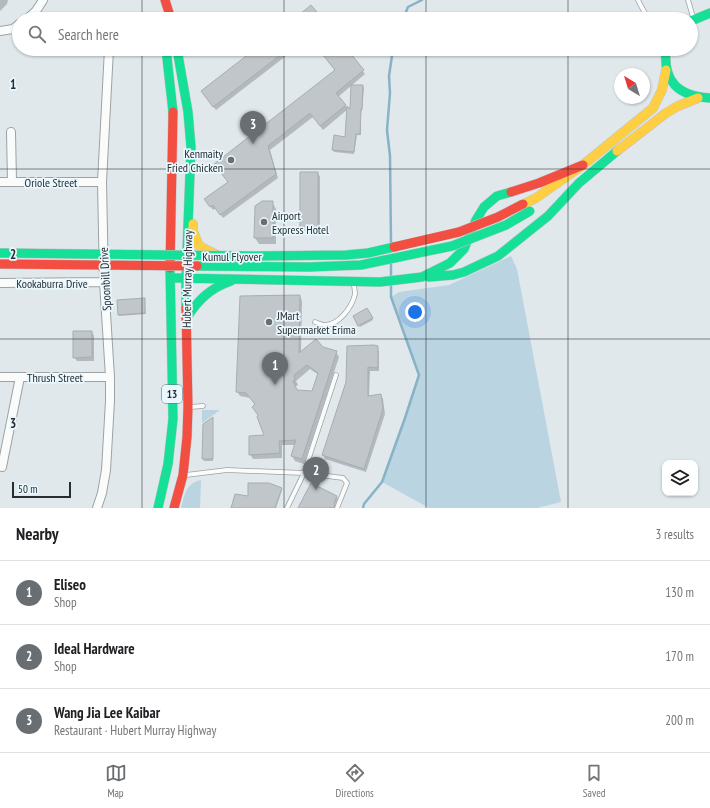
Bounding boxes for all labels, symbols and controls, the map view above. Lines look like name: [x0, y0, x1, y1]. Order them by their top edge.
search box: [12, 12, 698, 56]
icon: search: [26, 23, 48, 45]
text: Search here: [58, 25, 119, 44]
north arrow: [614, 68, 650, 104]
text: 1: [10, 76, 16, 93]
pin: 3: [240, 111, 266, 144]
place label: Kenmaity Fried Chicken: [167, 146, 223, 175]
marker: Kenmaity Fried Chicken: [226, 155, 236, 165]
street label: Oriole Street: [25, 175, 78, 190]
place label: Airport Express Hotel: [272, 208, 329, 237]
marker: Airport Express Hotel: [259, 217, 269, 227]
street label: Hubert Murray Highway: [179, 229, 195, 328]
text: 2: [10, 246, 16, 263]
street label: Spoonbill Drive: [96, 247, 114, 311]
street label: Kumul Flyover: [202, 249, 262, 264]
street label: Kookaburra Drive: [16, 276, 88, 291]
your location: [405, 302, 425, 322]
place label: JMart Supermarket Erima: [276, 308, 356, 337]
marker: JMart Supermarket Erima: [264, 317, 274, 327]
pin: 1: [262, 352, 288, 385]
street label: Thrush Street: [27, 370, 84, 385]
road number: 13: [162, 385, 182, 403]
text: 3: [10, 415, 16, 432]
pin: 2: [303, 457, 329, 490]
map controls: [662, 460, 698, 496]
button: layers: [662, 460, 698, 496]
scale bar: [12, 480, 71, 499]
text: 50 m: [18, 482, 37, 496]
text: Nearby: [16, 523, 59, 545]
text: 3 results: [655, 526, 694, 543]
text: Eliseo: [54, 575, 86, 594]
text: 1: [26, 584, 32, 601]
text: 130 m: [665, 584, 694, 601]
text: Shop: [54, 594, 77, 611]
text: Ideal Hardware: [54, 639, 135, 658]
text: 2: [26, 648, 32, 665]
text: 170 m: [665, 648, 694, 665]
text: Shop: [54, 658, 77, 675]
text: Wang Jia Lee Kaibar: [54, 703, 160, 722]
text: 3: [26, 712, 32, 729]
text: 200 m: [665, 712, 694, 729]
text: Restaurant · Hubert Murray Highway: [54, 722, 216, 739]
tab: Map: [105, 762, 127, 800]
tab: Directions: [336, 762, 374, 800]
tab: Saved: [583, 762, 605, 800]

